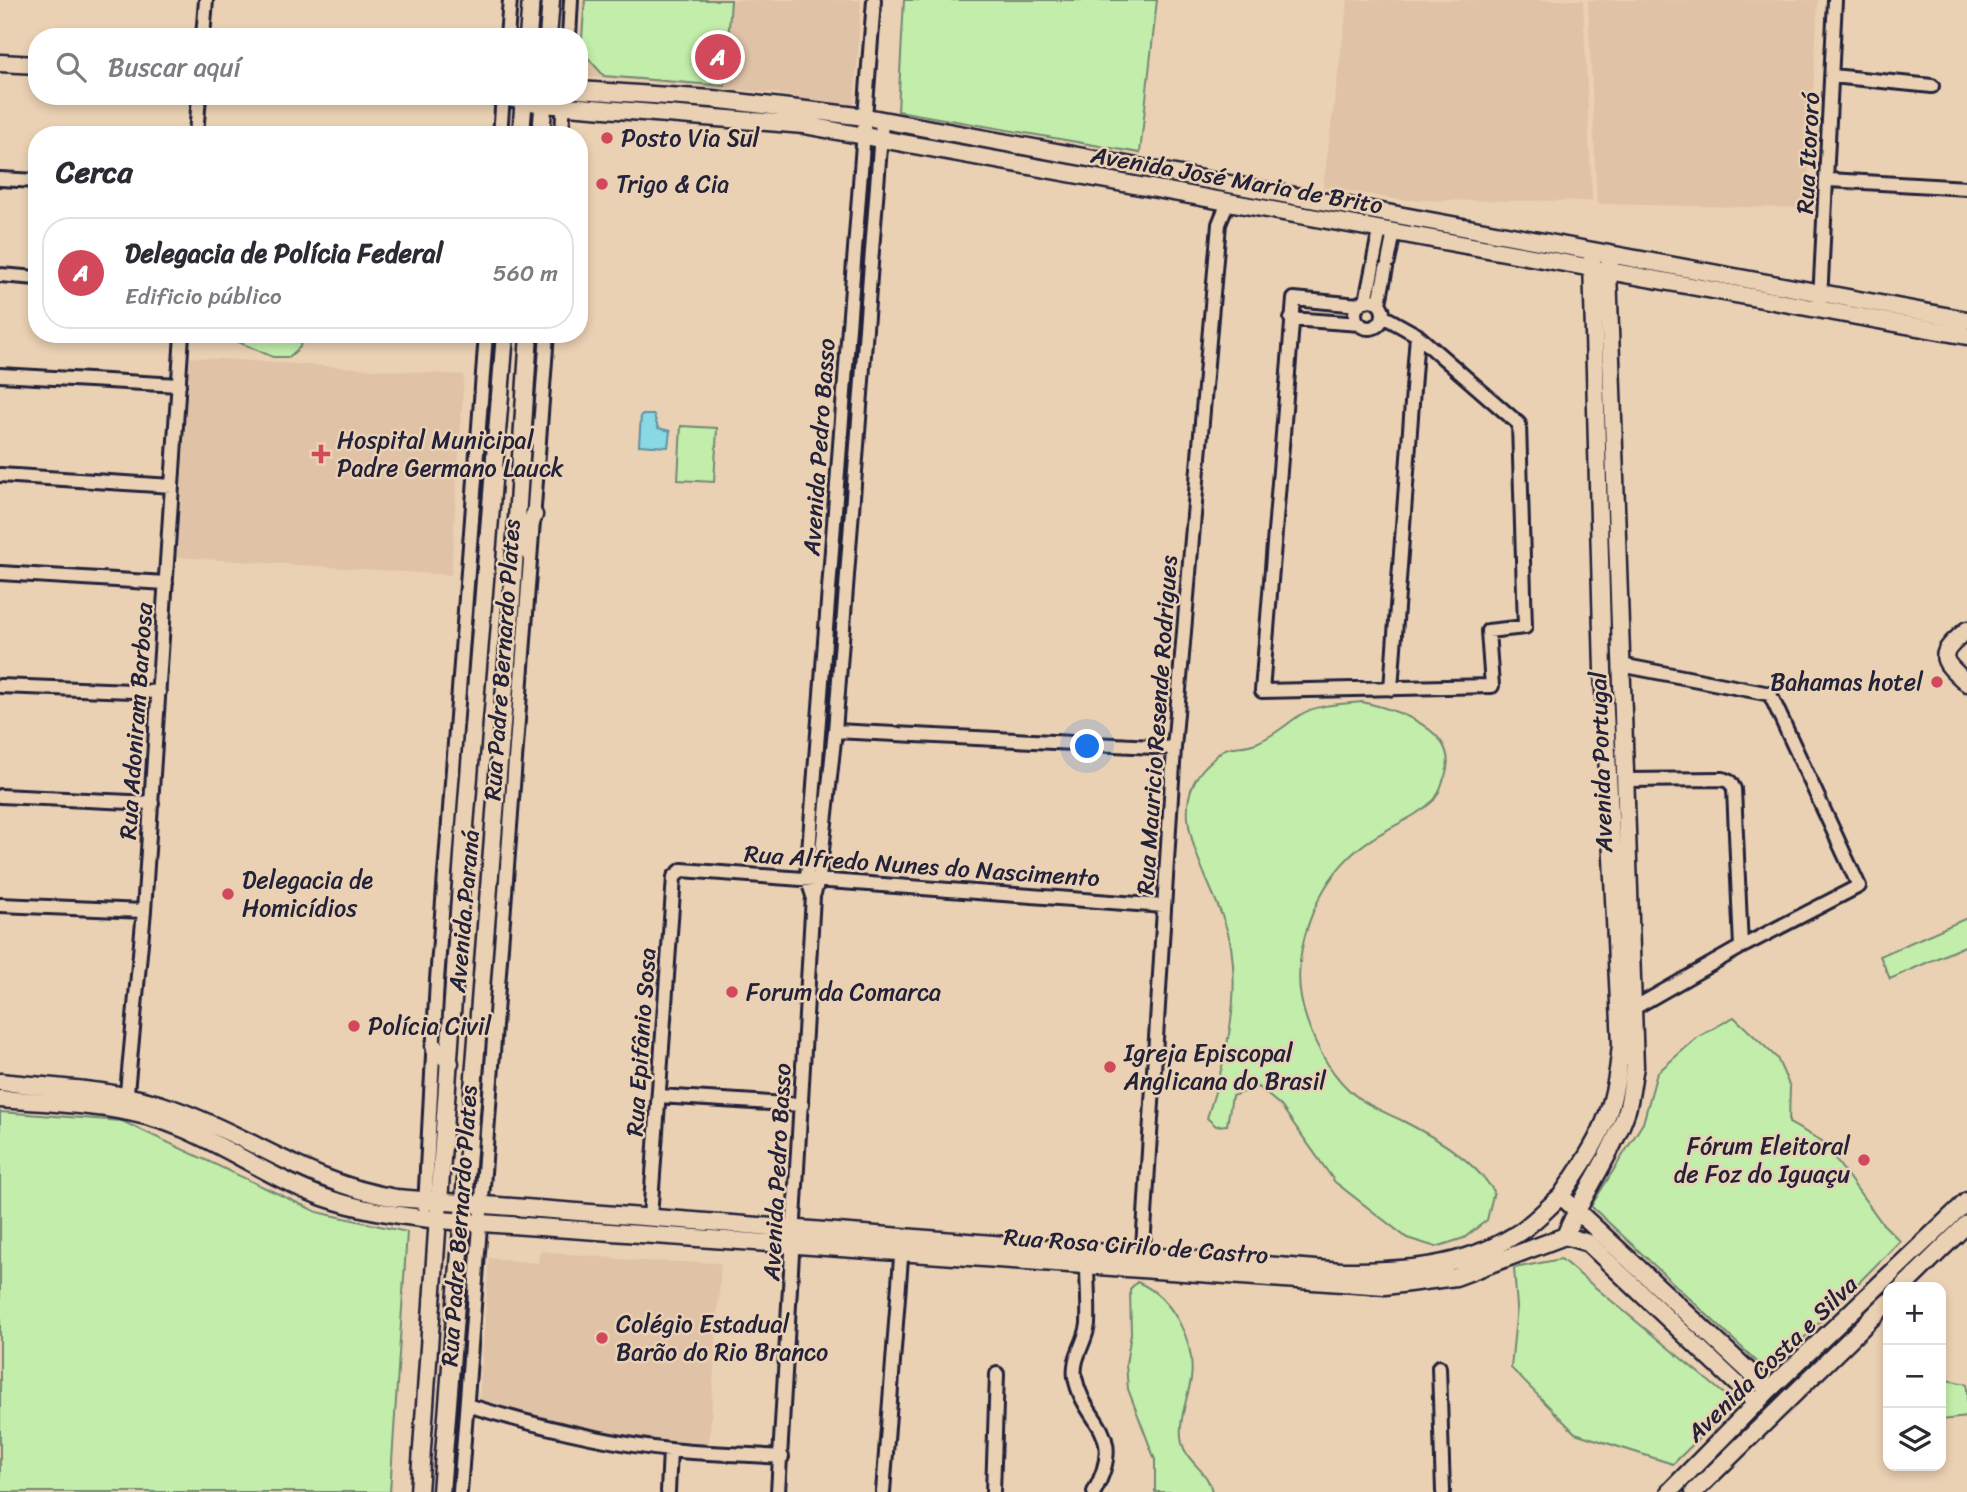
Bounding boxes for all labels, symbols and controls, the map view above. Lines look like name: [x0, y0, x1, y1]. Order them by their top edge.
search box: [28, 28, 588, 105]
pin: A: [695, 31, 741, 83]
text: Buscar aquí: [108, 44, 241, 90]
icon: search: [52, 48, 90, 86]
street label: Rua Itororó: [1784, 90, 1832, 215]
place label: Posto Via Sul: [621, 117, 761, 159]
marker: Posto Via Sul: [599, 130, 615, 146]
street label: Avenida José Maria de Brito: [1087, 133, 1386, 226]
text: Cerca: [56, 145, 132, 199]
place label: Trigo & Cia: [616, 163, 729, 205]
marker: Trigo & Cia: [594, 176, 610, 192]
text: Delegacia de Polícia Federal: [125, 230, 443, 276]
text: A: [73, 253, 89, 294]
text: 560 m: [493, 253, 558, 294]
text: Edificio público: [125, 276, 282, 317]
street label: Avenida Pedro Basso: [790, 337, 848, 558]
place label: Hospital Municipal Padre Germano Lauck: [337, 419, 564, 489]
marker: Hospital Municipal Padre Germano Lauck: [311, 444, 331, 464]
street label: Rua Padre Bernardo Plates: [471, 518, 533, 802]
street label: Rua Mauricio Resende Rodrigues: [1124, 554, 1190, 896]
street label: Rua Adoniram Barbosa: [107, 600, 165, 841]
place label: Bahamas hotel: [1770, 661, 1924, 703]
street label: Avenida Portugal: [1577, 670, 1625, 854]
marker: Bahamas hotel: [1929, 674, 1945, 690]
your location: [1070, 729, 1104, 763]
street label: Avenida Paraná: [436, 828, 492, 995]
street label: Rua Alfredo Nunes do Nascimento: [743, 833, 1101, 899]
place label: Delegacia de Homicídios: [242, 859, 374, 929]
marker: Delegacia de Homicídios: [220, 886, 236, 902]
street label: Rua Epifânio Sosa: [613, 946, 669, 1138]
place label: Forum da Comarca: [746, 971, 941, 1013]
marker: Forum da Comarca: [724, 984, 740, 1000]
place label: Polícia Civil: [368, 1005, 492, 1047]
marker: Polícia Civil: [346, 1018, 362, 1034]
place label: Igreja Episcopal Anglicana do Brasil: [1123, 1032, 1327, 1102]
marker: Igreja Episcopal Anglicana do Brasil: [1102, 1059, 1118, 1075]
street label: Avenida Pedro Basso: [750, 1062, 804, 1283]
street label: Rua Padre Bernardo Plates: [428, 1084, 490, 1368]
place label: Fórum Eleitoral de Foz do Iguaçu: [1674, 1125, 1851, 1195]
marker: Fórum Eleitoral de Foz do Iguaçu: [1856, 1152, 1872, 1168]
street label: Rua Rosa Cirilo de Castro: [1002, 1216, 1270, 1276]
street label: Avenida Costa e Silva: [1675, 1265, 1869, 1453]
map controls: [1883, 1282, 1946, 1471]
button: +: [1883, 1282, 1946, 1345]
place label: Colégio Estadual Barão do Rio Branco: [616, 1303, 828, 1373]
marker: Colégio Estadual Barão do Rio Branco: [594, 1330, 610, 1346]
button: −: [1883, 1345, 1946, 1408]
button: layers: [1883, 1408, 1946, 1471]

